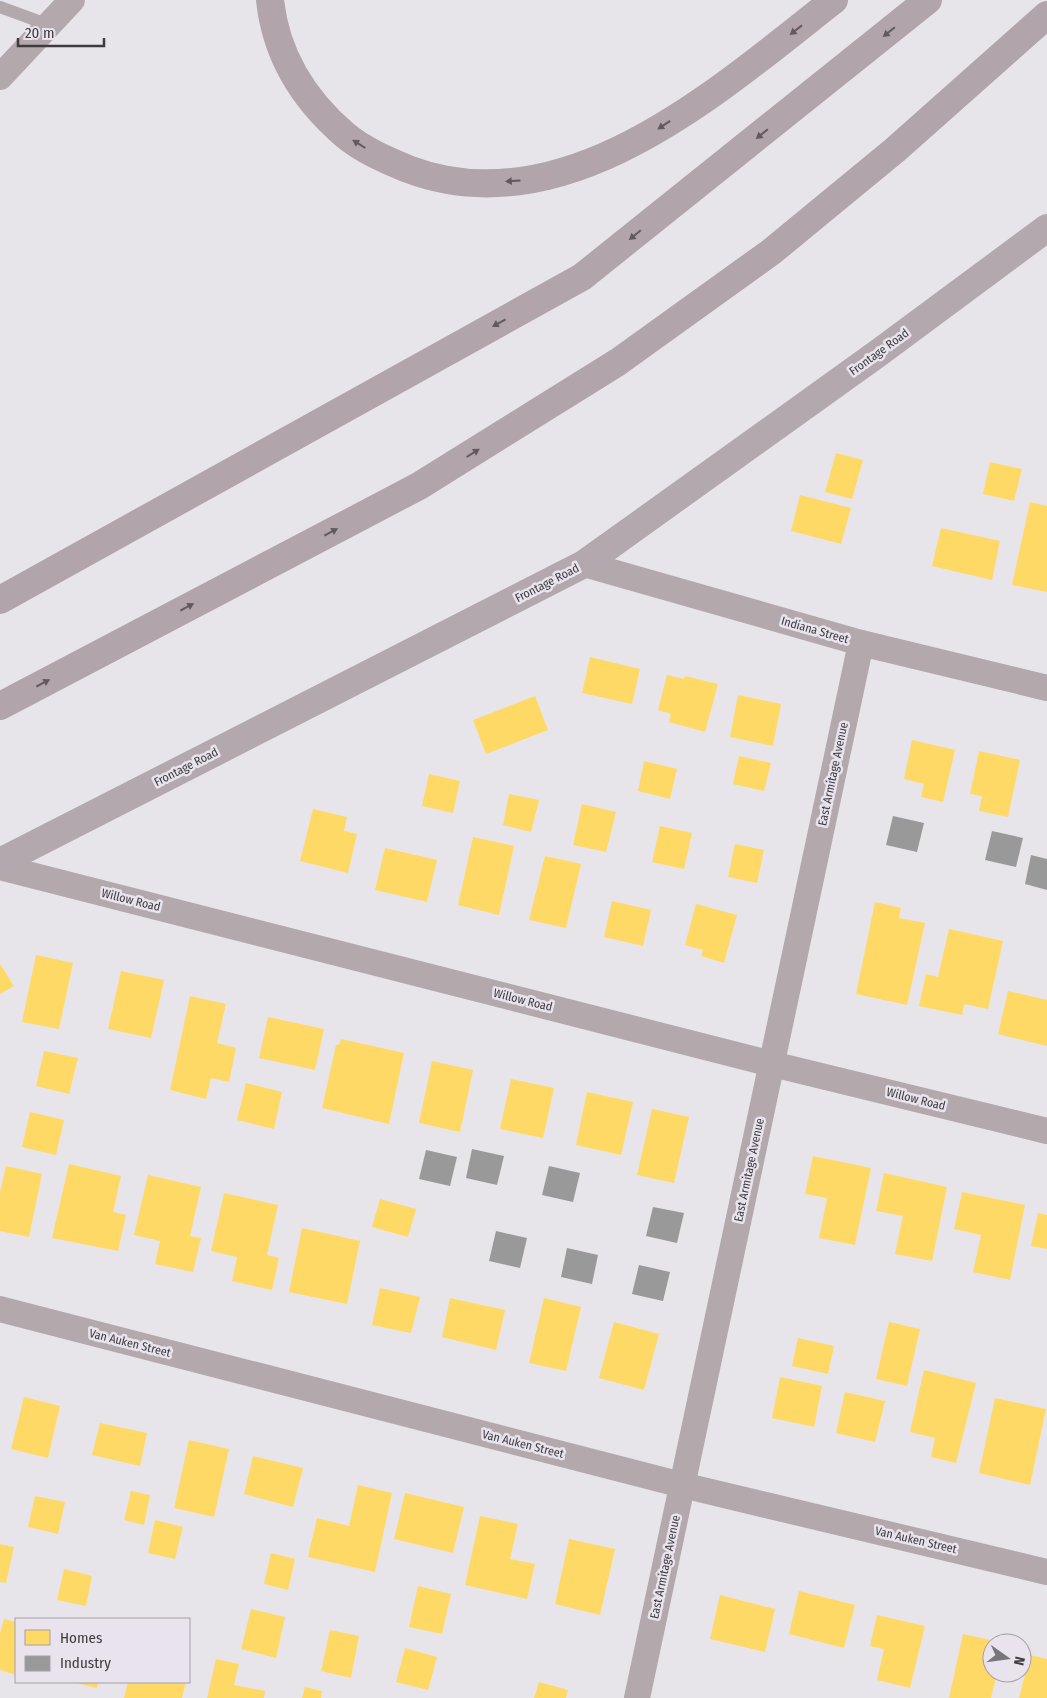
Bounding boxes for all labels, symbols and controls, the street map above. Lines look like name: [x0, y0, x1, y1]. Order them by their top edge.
scale bar: [18, 15, 104, 47]
text: 20 m: [25, 24, 55, 42]
one-way arrow: [789, 25, 803, 35]
one-way arrow: [883, 27, 896, 38]
one-way arrow: [657, 120, 670, 129]
one-way arrow: [756, 128, 769, 139]
one-way arrow: [352, 140, 365, 149]
one-way arrow: [505, 178, 521, 186]
one-way arrow: [629, 230, 642, 241]
one-way arrow: [493, 319, 506, 328]
street label: Frontage Road: [847, 326, 911, 378]
one-way arrow: [466, 448, 479, 457]
one-way arrow: [324, 528, 338, 536]
street label: Frontage Road: [513, 561, 581, 605]
one-way arrow: [180, 603, 194, 612]
street label: Indiana Street: [780, 614, 850, 646]
one-way arrow: [36, 679, 50, 687]
street label: East Armitage Avenue: [815, 721, 851, 827]
street label: Frontage Road: [152, 745, 220, 789]
street label: Willow Road: [100, 886, 162, 914]
street label: Willow Road: [492, 986, 554, 1014]
street label: Willow Road: [885, 1085, 947, 1113]
street label: East Armitage Avenue: [731, 1117, 767, 1223]
street label: Van Auken Street: [88, 1326, 172, 1360]
street label: Van Auken Street: [481, 1427, 565, 1461]
street label: East Armitage Avenue: [647, 1514, 683, 1620]
street label: Van Auken Street: [874, 1524, 958, 1556]
legend: [15, 1618, 190, 1683]
text: Homes: [60, 1629, 102, 1647]
north arrow: [982, 1633, 1032, 1683]
text: Industry: [60, 1654, 111, 1672]
text: N: [1010, 1655, 1028, 1667]

